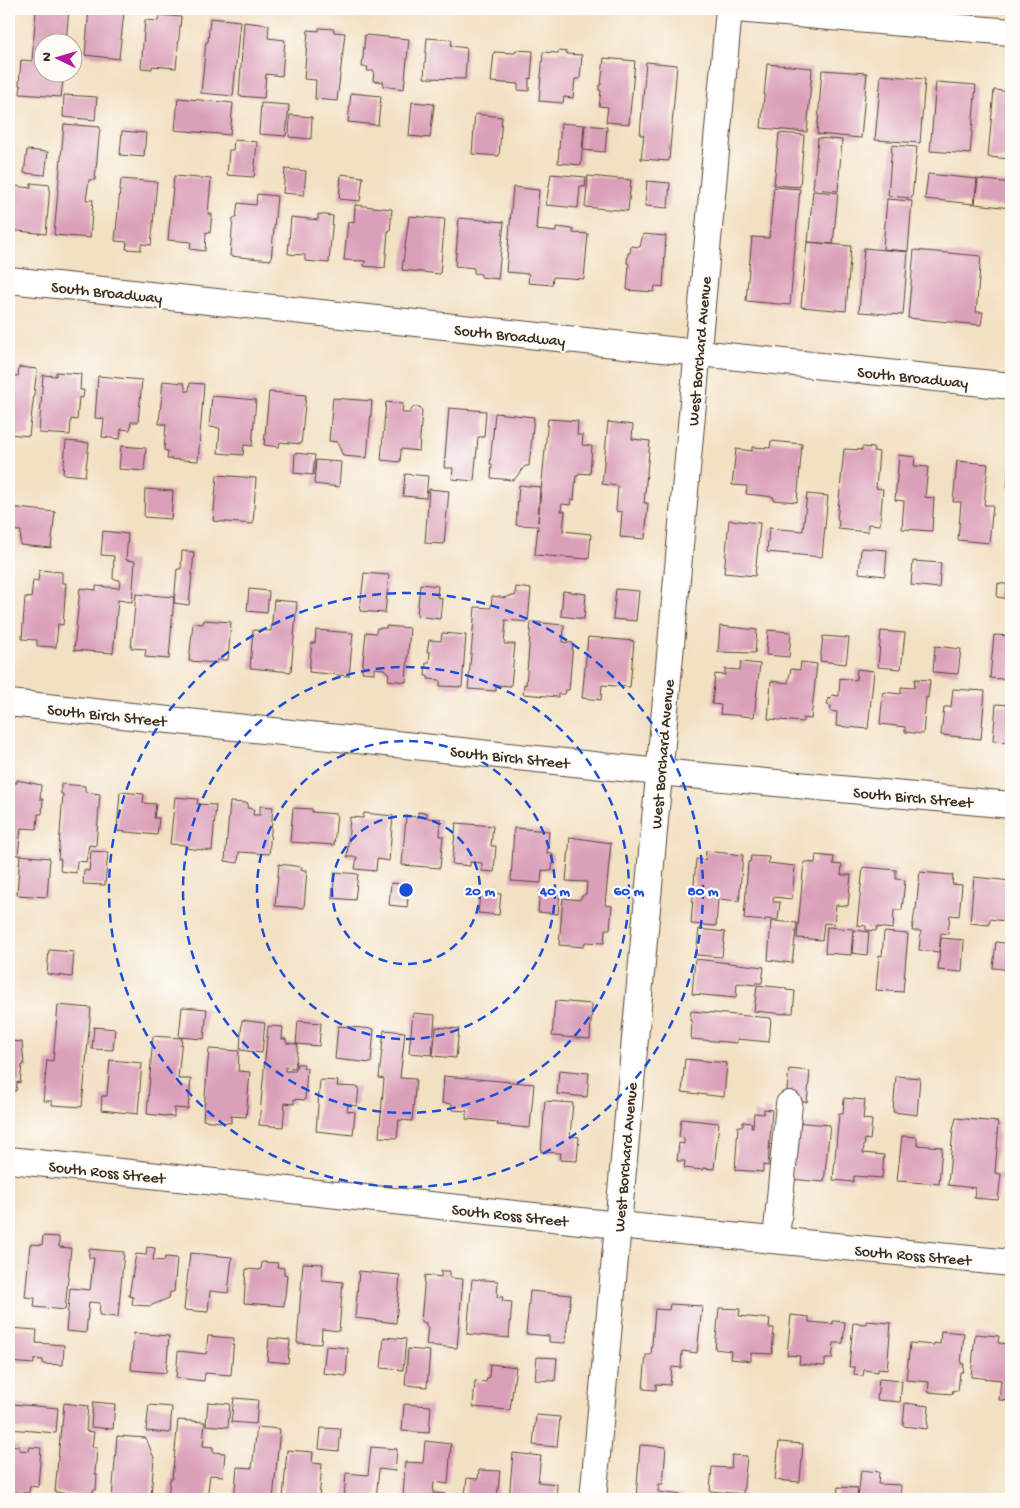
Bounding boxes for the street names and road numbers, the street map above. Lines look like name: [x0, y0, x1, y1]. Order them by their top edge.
street label: West Borchard Avenue: [685, 275, 718, 427]
street label: South Broadway: [50, 279, 163, 310]
street label: South Broadway: [453, 322, 566, 353]
street label: South Broadway: [856, 364, 969, 395]
street label: West Borchard Avenue: [648, 678, 681, 830]
street label: South Birch Street: [46, 702, 169, 733]
street label: South Birch Street: [449, 744, 572, 775]
street label: South Birch Street: [852, 785, 975, 814]
street label: West Borchard Avenue: [611, 1081, 644, 1233]
street label: South Ross Street: [47, 1159, 167, 1190]
street label: South Ross Street: [450, 1202, 570, 1233]
street label: South Ross Street: [854, 1243, 973, 1272]

